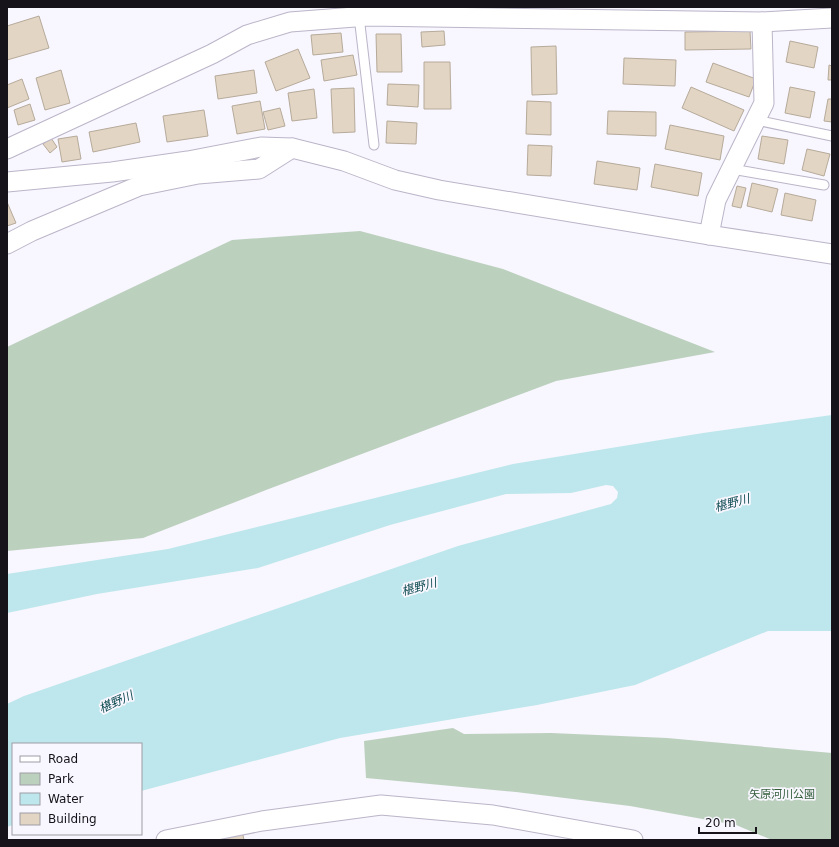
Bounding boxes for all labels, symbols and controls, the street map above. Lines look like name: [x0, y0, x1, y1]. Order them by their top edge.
water label: 椹野川: [713, 491, 753, 514]
water label: 椹野川: [400, 575, 440, 598]
water label: 椹野川: [97, 687, 137, 716]
legend: [12, 743, 142, 835]
text: Road: [48, 752, 78, 766]
text: Park: [48, 772, 74, 786]
park label: 矢原河川公園: [749, 788, 815, 801]
text: Water: [48, 792, 84, 806]
scale bar: [699, 809, 756, 835]
text: Building: [48, 812, 97, 826]
text: 20 m: [705, 816, 736, 830]

